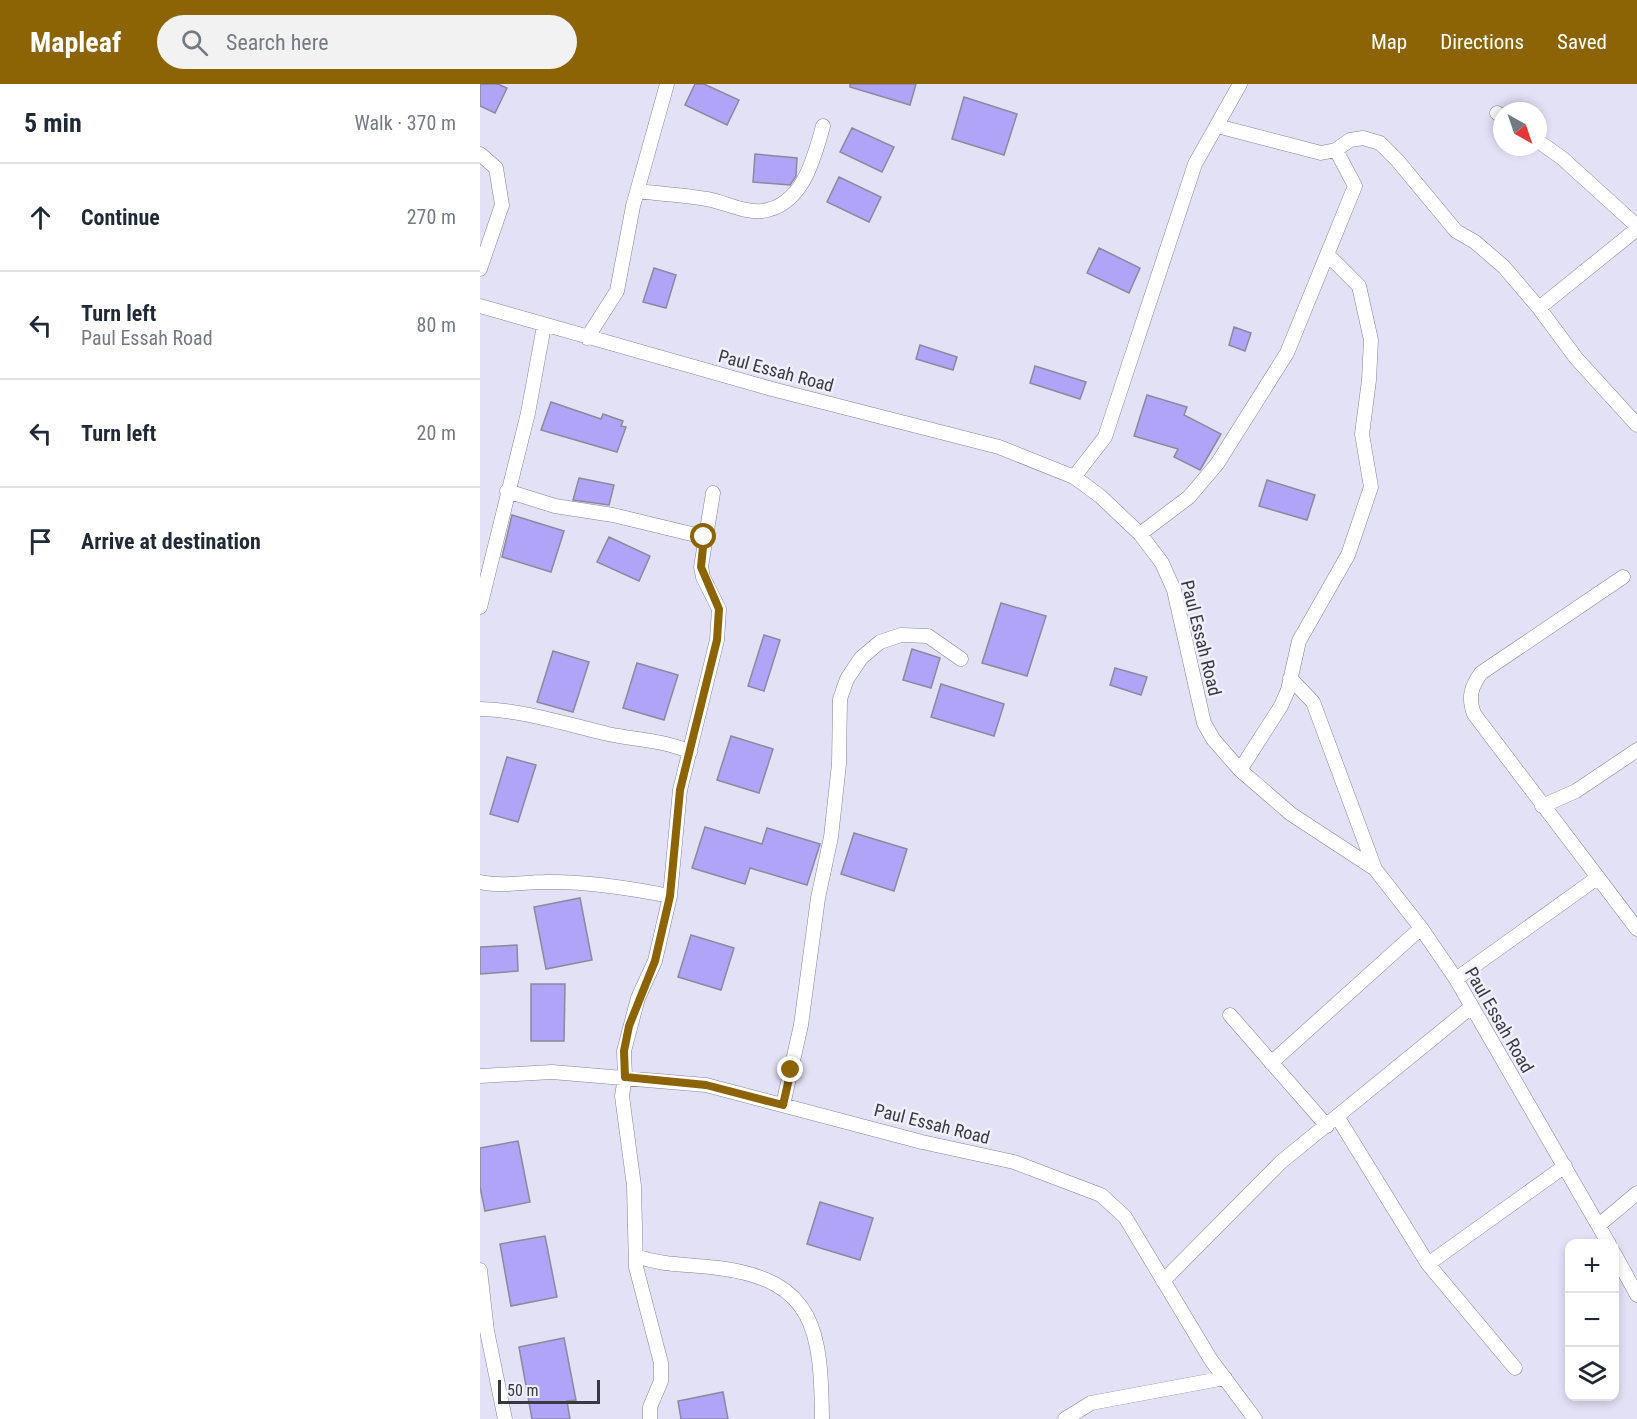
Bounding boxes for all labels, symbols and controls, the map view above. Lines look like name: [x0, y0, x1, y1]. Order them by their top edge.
search box: [157, 15, 577, 69]
text: Mapleaf: [30, 26, 121, 59]
icon: search: [178, 26, 211, 59]
text: Search here: [226, 30, 328, 55]
text: Map: [1371, 30, 1407, 54]
text: Directions: [1440, 30, 1524, 54]
text: Saved: [1557, 30, 1607, 54]
north arrow: [1493, 102, 1547, 156]
text: 5 min: [24, 108, 82, 138]
text: Walk · 370 m: [355, 111, 456, 135]
icon: ahead: [24, 201, 57, 234]
text: Continue: [81, 205, 160, 230]
text: 270 m: [407, 205, 456, 229]
text: Turn left: [81, 301, 156, 326]
icon: left: [24, 309, 57, 342]
text: 80 m: [417, 313, 456, 337]
text: Paul Essah Road: [81, 326, 213, 350]
street label: Paul Essah Road: [716, 345, 836, 396]
icon: left: [24, 417, 57, 450]
text: Turn left: [81, 421, 156, 446]
text: 20 m: [417, 421, 456, 445]
route start: [690, 523, 716, 549]
icon: arrive: [24, 525, 57, 558]
text: Arrive at destination: [81, 529, 261, 554]
street label: Paul Essah Road: [1177, 578, 1226, 698]
street label: Paul Essah Road: [1461, 963, 1538, 1076]
route end: [777, 1056, 803, 1082]
street label: Paul Essah Road: [872, 1099, 992, 1148]
map controls: [1565, 1239, 1619, 1401]
button: +: [1565, 1239, 1619, 1293]
button: −: [1565, 1293, 1619, 1347]
button: layers: [1565, 1347, 1619, 1401]
scale bar: [498, 1377, 600, 1404]
text: 50 m: [507, 1381, 539, 1400]

